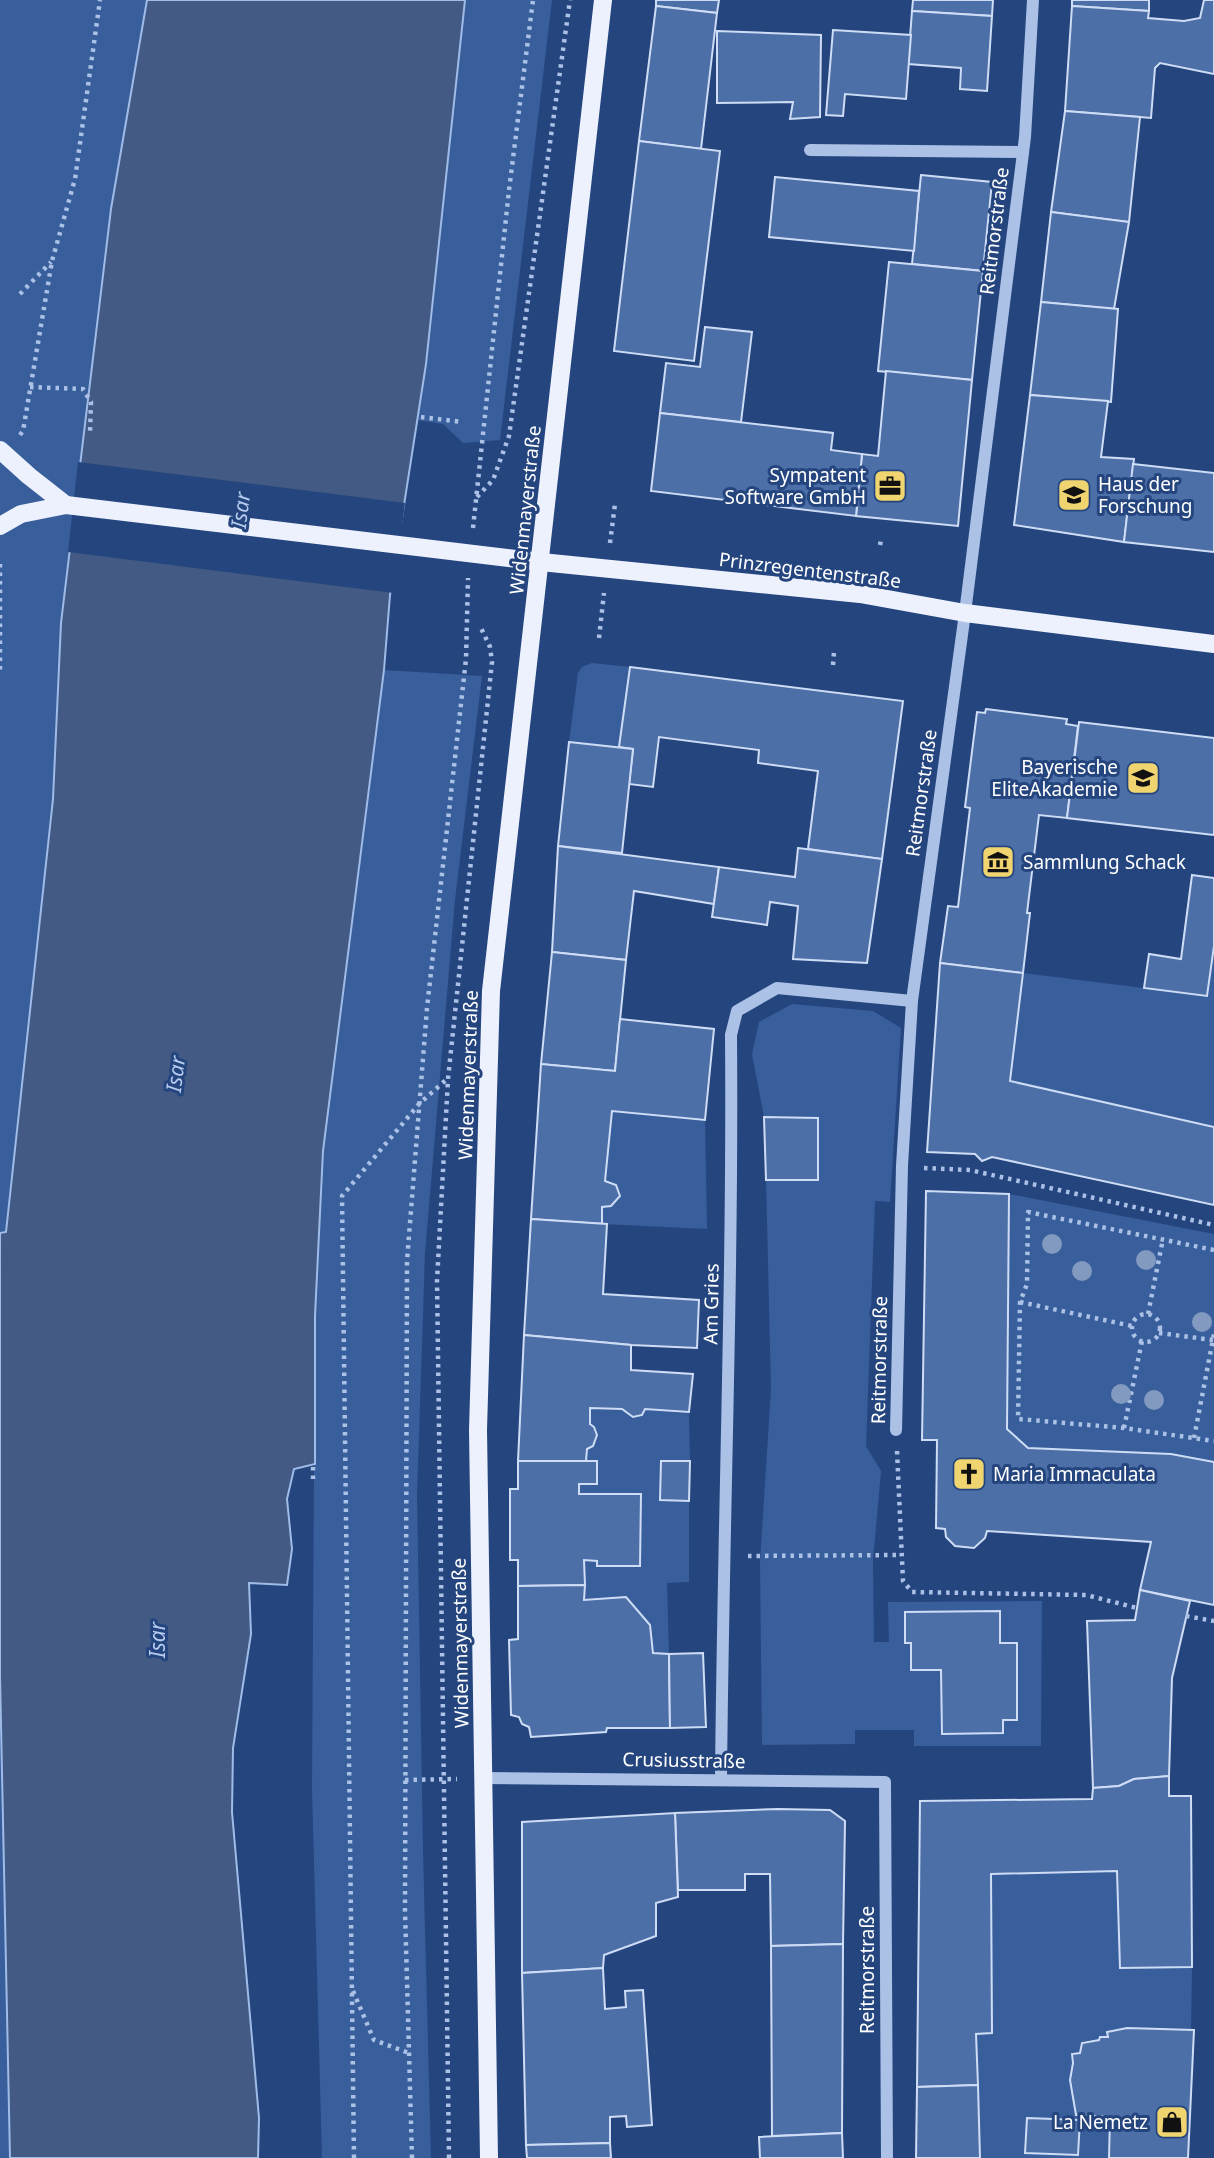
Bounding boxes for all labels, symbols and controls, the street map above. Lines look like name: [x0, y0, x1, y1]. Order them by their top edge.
street label: Reitmorstraße: [973, 166, 1015, 296]
street label: Widenmayerstraße: [503, 424, 547, 596]
place label: Sympatent Software GmbH: [725, 462, 866, 510]
office icon: Sympatent Software GmbH: [871, 467, 909, 505]
place label: Haus der Forschung: [1098, 471, 1192, 519]
school or university icon: Haus der Forschung: [1055, 476, 1093, 514]
water label: Isar: [224, 489, 256, 531]
street label: Prinzregentenstraße: [717, 546, 903, 594]
street label: Reitmorstraße: [899, 728, 943, 858]
place label: Bayerische EliteAkademie: [991, 754, 1118, 802]
school or university icon: Bayerische EliteAkademie: [1124, 759, 1162, 797]
museum icon: Sammlung Schack: [979, 843, 1017, 881]
place label: Sammlung Schack: [1023, 849, 1186, 875]
street label: Widenmayerstraße: [452, 990, 484, 1160]
water label: Isar: [159, 1053, 191, 1095]
street label: Am Gries: [697, 1263, 725, 1345]
street label: Reitmorstraße: [865, 1296, 893, 1424]
church icon: Maria Immaculata: [950, 1455, 988, 1493]
place label: Maria Immaculata: [993, 1461, 1156, 1487]
street label: Widenmayerstraße: [446, 1558, 474, 1728]
water label: Isar: [143, 1620, 171, 1659]
street label: Crusiusstraße: [622, 1746, 746, 1774]
street label: Reitmorstraße: [854, 1906, 880, 2034]
shop icon: La Nemetz: [1153, 2103, 1191, 2141]
place label: La Nemetz: [1053, 2109, 1148, 2135]

